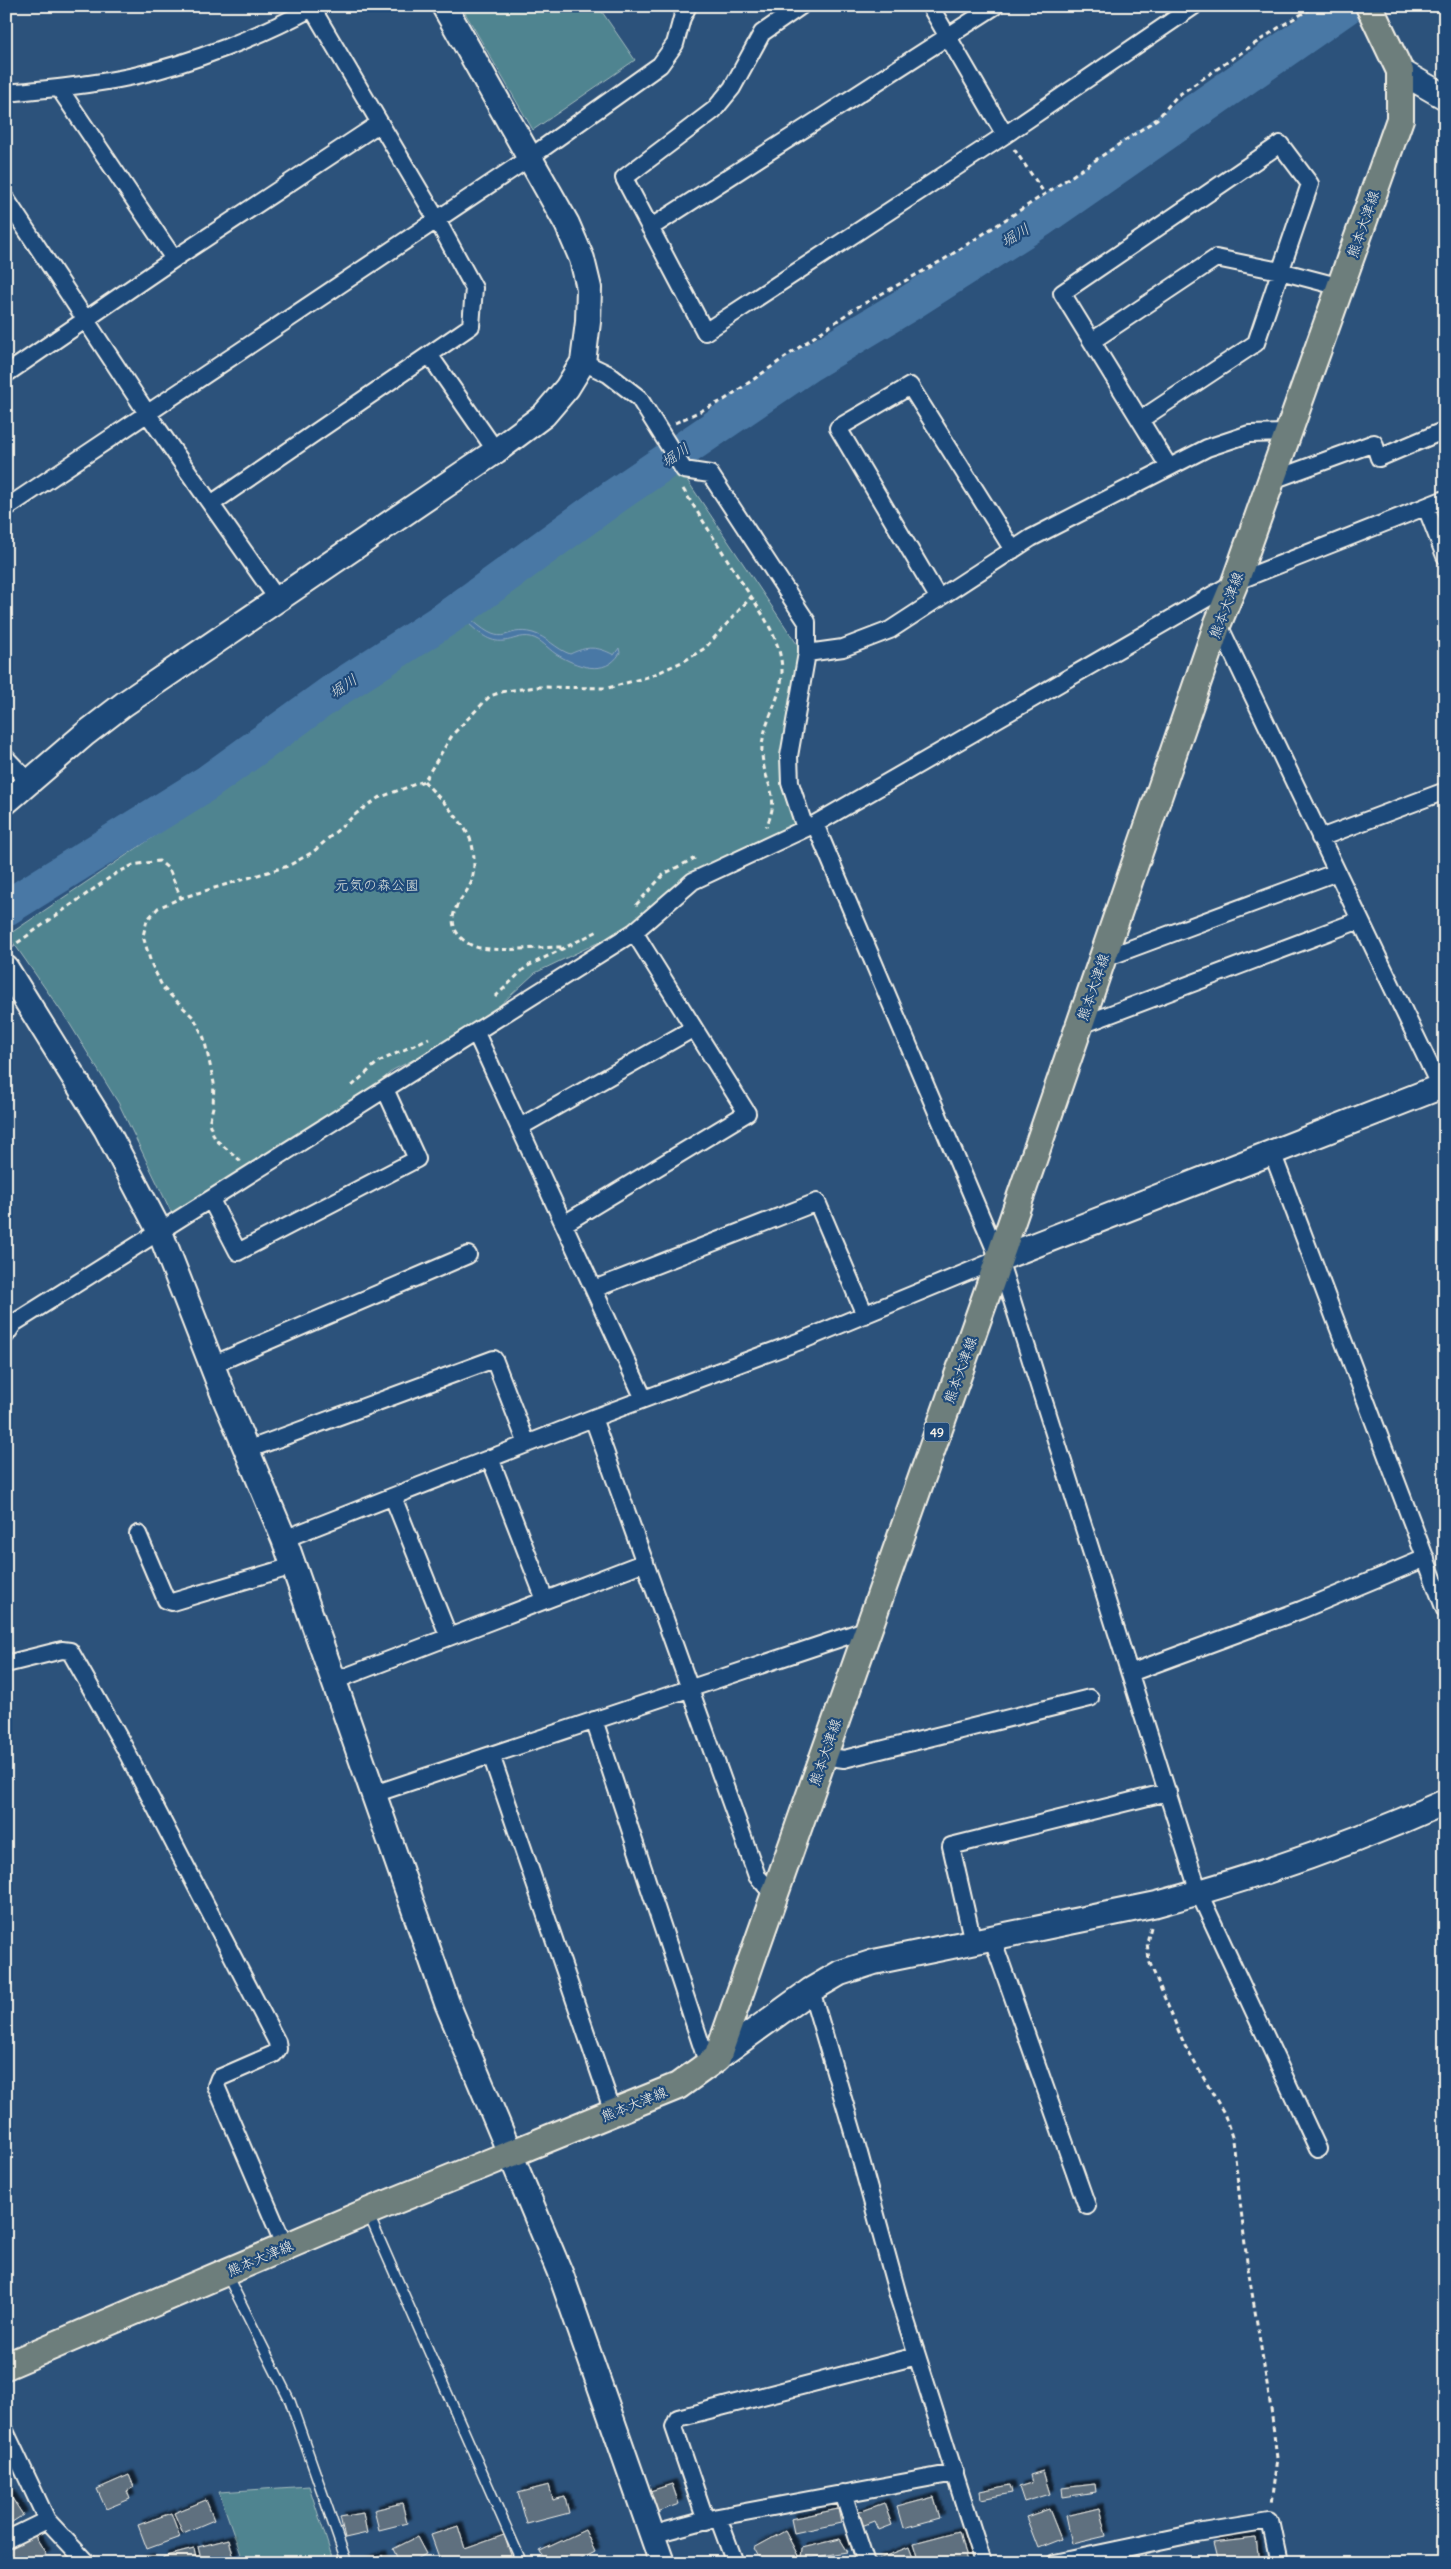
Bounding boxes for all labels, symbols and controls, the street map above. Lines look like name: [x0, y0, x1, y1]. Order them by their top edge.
street label: 熊本大津線: [1343, 188, 1383, 260]
water label: 堀川: [997, 219, 1033, 251]
water label: 堀川: [657, 439, 693, 471]
street label: 熊本大津線: [1205, 569, 1247, 641]
water label: 堀川: [325, 670, 361, 702]
park label: 元気の森公園: [335, 876, 419, 894]
street label: 熊本大津線: [1073, 951, 1113, 1023]
street label: 熊本大津線: [940, 1334, 980, 1406]
road number: 49: [924, 1422, 950, 1441]
street label: 熊本大津線: [805, 1716, 845, 1788]
street label: 熊本大津線: [598, 2083, 670, 2125]
street label: 熊本大津線: [224, 2236, 296, 2280]

